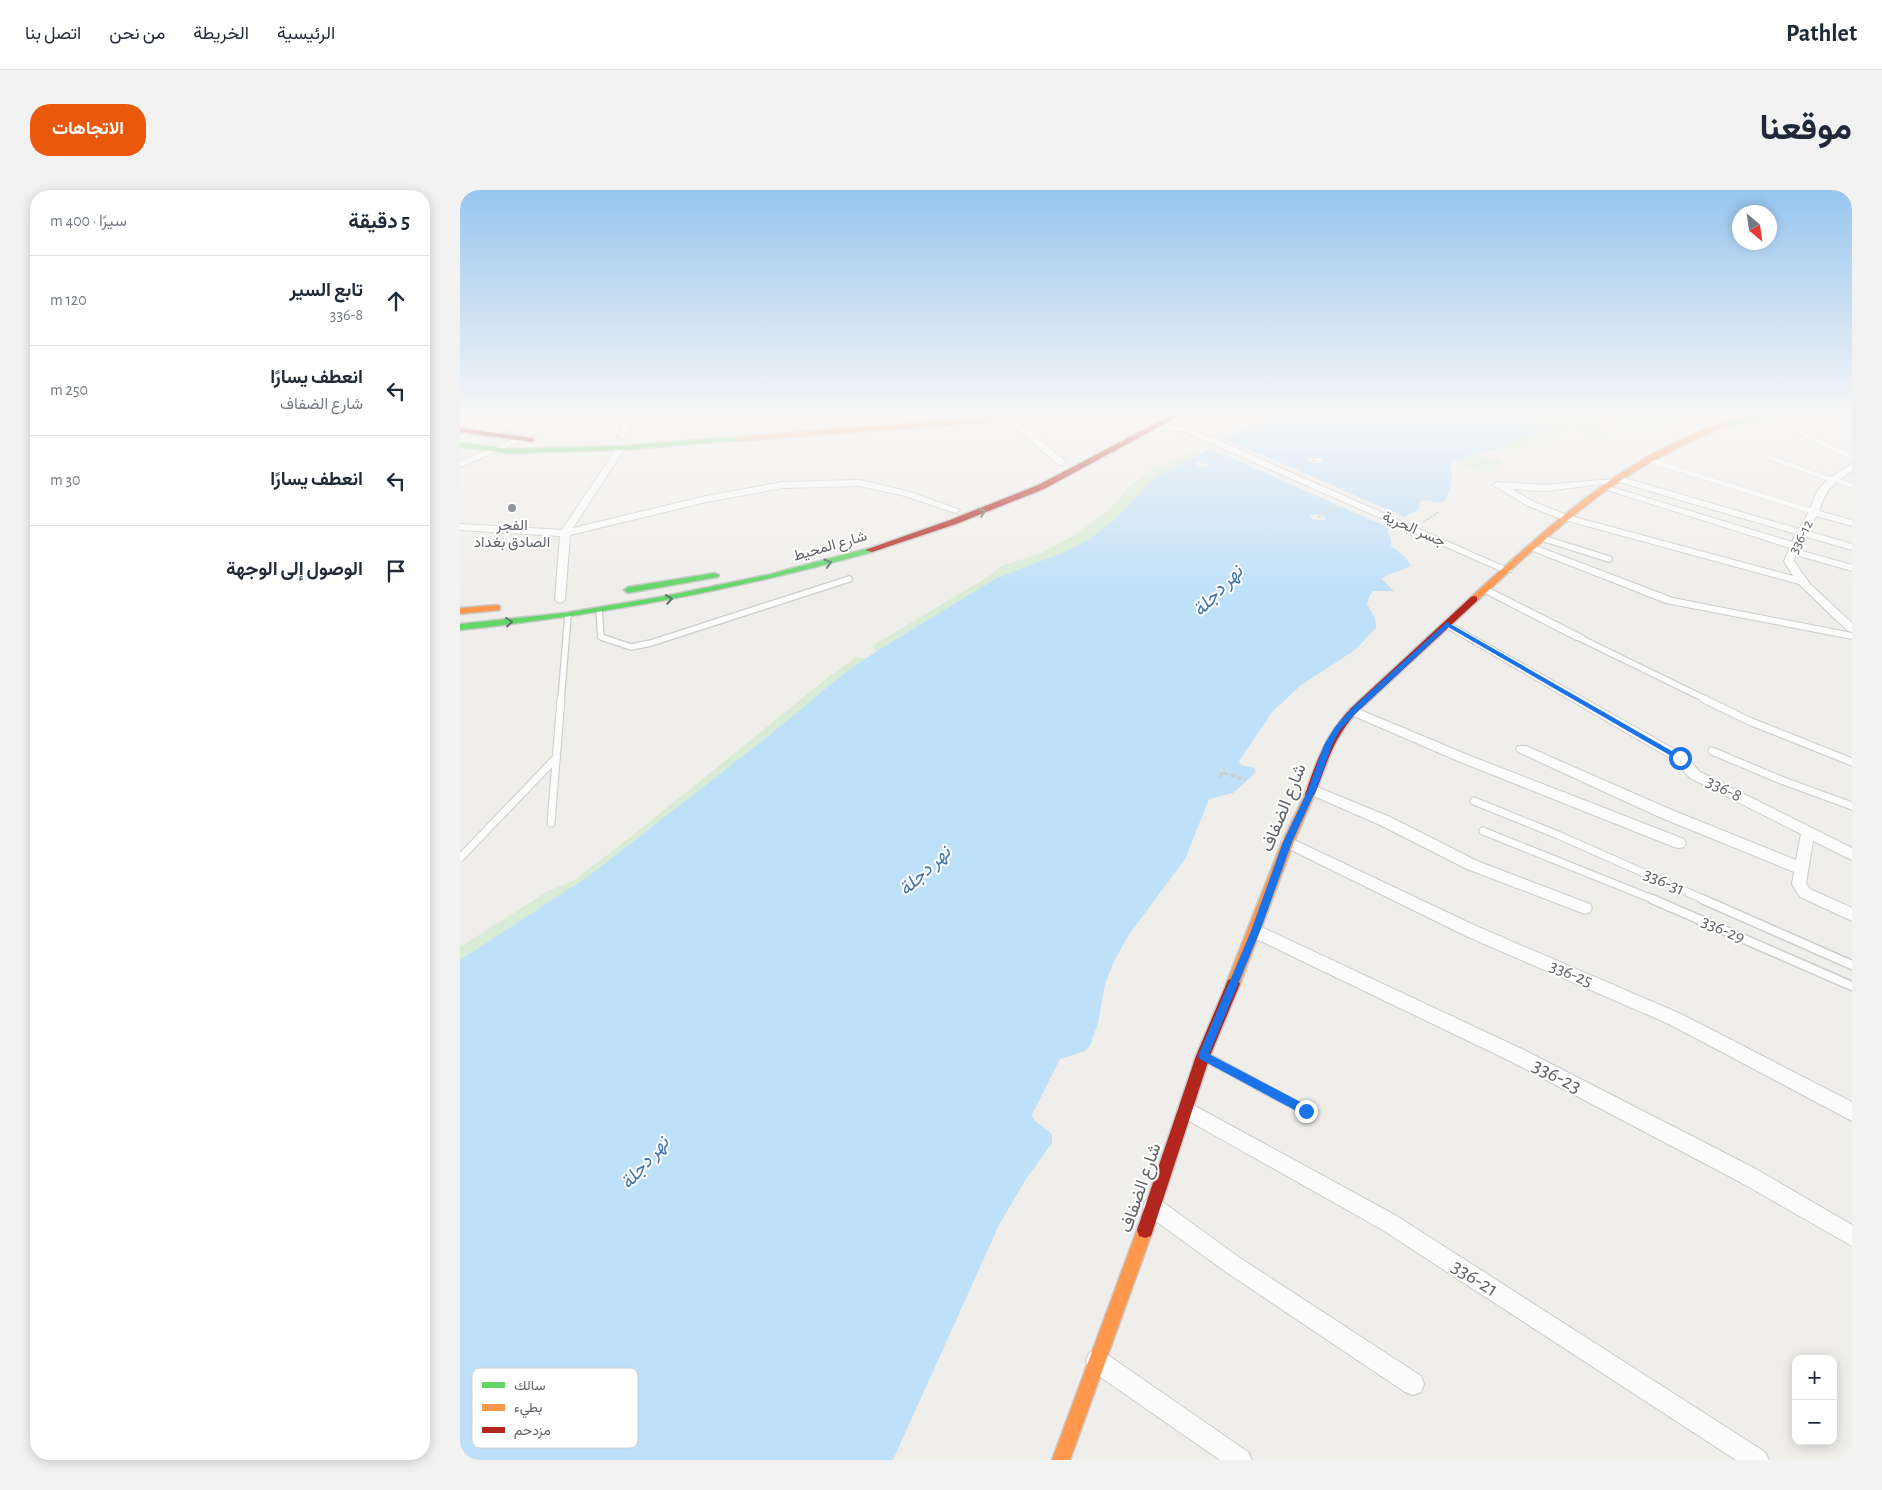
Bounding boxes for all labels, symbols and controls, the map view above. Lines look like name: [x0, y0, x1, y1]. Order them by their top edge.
text: Pathlet: [1786, 22, 1857, 46]
text: اتصل بنا: [25, 25, 81, 43]
text: من نحن: [109, 25, 165, 43]
text: الخريطة: [193, 25, 249, 43]
text: الرئيسية: [277, 25, 335, 43]
button: الاتجاهات: [30, 104, 146, 156]
text: موقعنا: [1759, 111, 1852, 146]
north arrow: [1732, 205, 1777, 250]
text: 5 دقيقة: [348, 211, 410, 232]
text: سيرًا · 400 m: [50, 213, 127, 229]
text: تابع السير: [289, 281, 363, 300]
icon: ahead: [382, 287, 410, 315]
text: 120 m: [50, 292, 87, 308]
text: 336-8: [330, 307, 363, 323]
text: انعطف يسارًا: [270, 368, 363, 387]
icon: left: [382, 377, 410, 405]
text: 250 m: [50, 382, 88, 398]
text: شارع الضفاف: [280, 396, 363, 412]
icon: left: [382, 467, 410, 495]
text: انعطف يسارًا: [270, 470, 363, 489]
text: 30 m: [50, 472, 81, 488]
marker: الفجر الصادق بغداد: [506, 502, 518, 514]
one-way arrow: [977, 507, 986, 518]
street label: جسر الحرية: [1380, 508, 1448, 550]
street label: 336-12: [1786, 517, 1816, 556]
place label: الفجر الصادق بغداد: [474, 518, 550, 551]
street label: شارع المحيط: [791, 528, 870, 567]
icon: arrive: [382, 557, 410, 585]
one-way arrow: [823, 558, 831, 568]
text: الوصول إلى الوجهة: [226, 560, 363, 579]
water label: نهر دجلة: [1189, 561, 1248, 621]
one-way arrow: [665, 595, 674, 605]
one-way arrow: [505, 617, 513, 628]
route start: [1669, 747, 1692, 770]
street label: شارع الضفاف: [1258, 761, 1312, 855]
street label: 336-8: [1703, 773, 1745, 805]
water label: نهر دجلة: [896, 842, 956, 900]
street label: 336-31: [1641, 865, 1687, 899]
street label: 336-29: [1699, 913, 1747, 947]
street label: 336-25: [1547, 957, 1595, 991]
street label: 336-23: [1529, 1055, 1585, 1097]
route end: [1295, 1100, 1318, 1123]
water label: نهر دجلة: [617, 1132, 675, 1194]
street label: شارع الضفاف: [1117, 1141, 1167, 1236]
street label: 336-21: [1448, 1255, 1502, 1301]
map controls: [1792, 1355, 1837, 1445]
button: +: [1792, 1355, 1837, 1400]
legend: [472, 1368, 638, 1448]
text: سالك: [514, 1379, 545, 1393]
button: −: [1792, 1400, 1837, 1445]
text: بطيء: [514, 1401, 542, 1419]
text: مزدحم: [514, 1424, 551, 1439]

